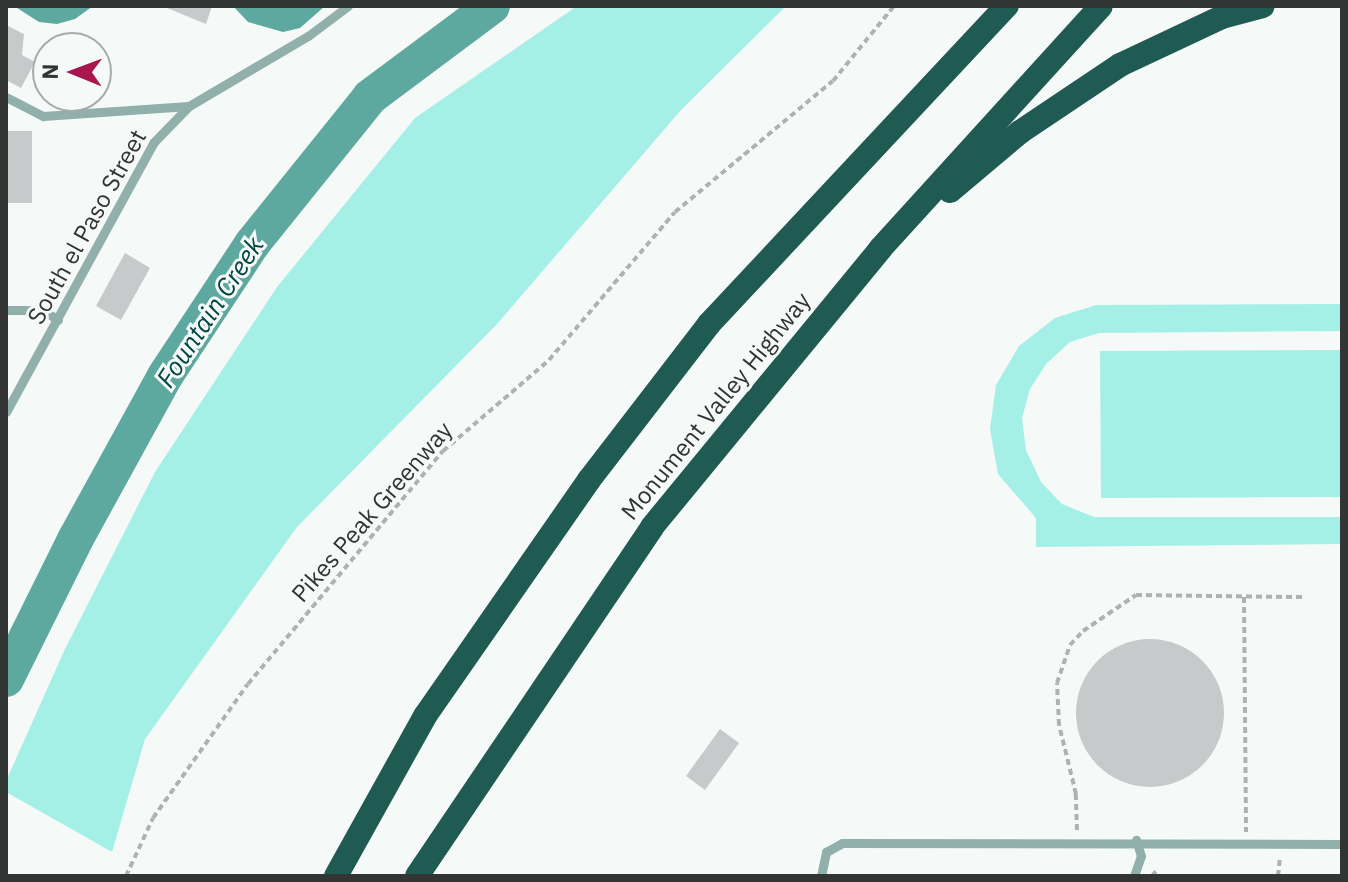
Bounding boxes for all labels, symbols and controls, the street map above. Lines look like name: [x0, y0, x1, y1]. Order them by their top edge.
north arrow: [32, 32, 112, 112]
text: N: [35, 63, 64, 80]
street label: South el Paso Street: [22, 125, 152, 329]
water label: Fountain Creek: [150, 231, 270, 393]
street label: Monument Valley Highway: [615, 286, 817, 526]
street label: Pikes Peak Greenway: [286, 416, 458, 608]

